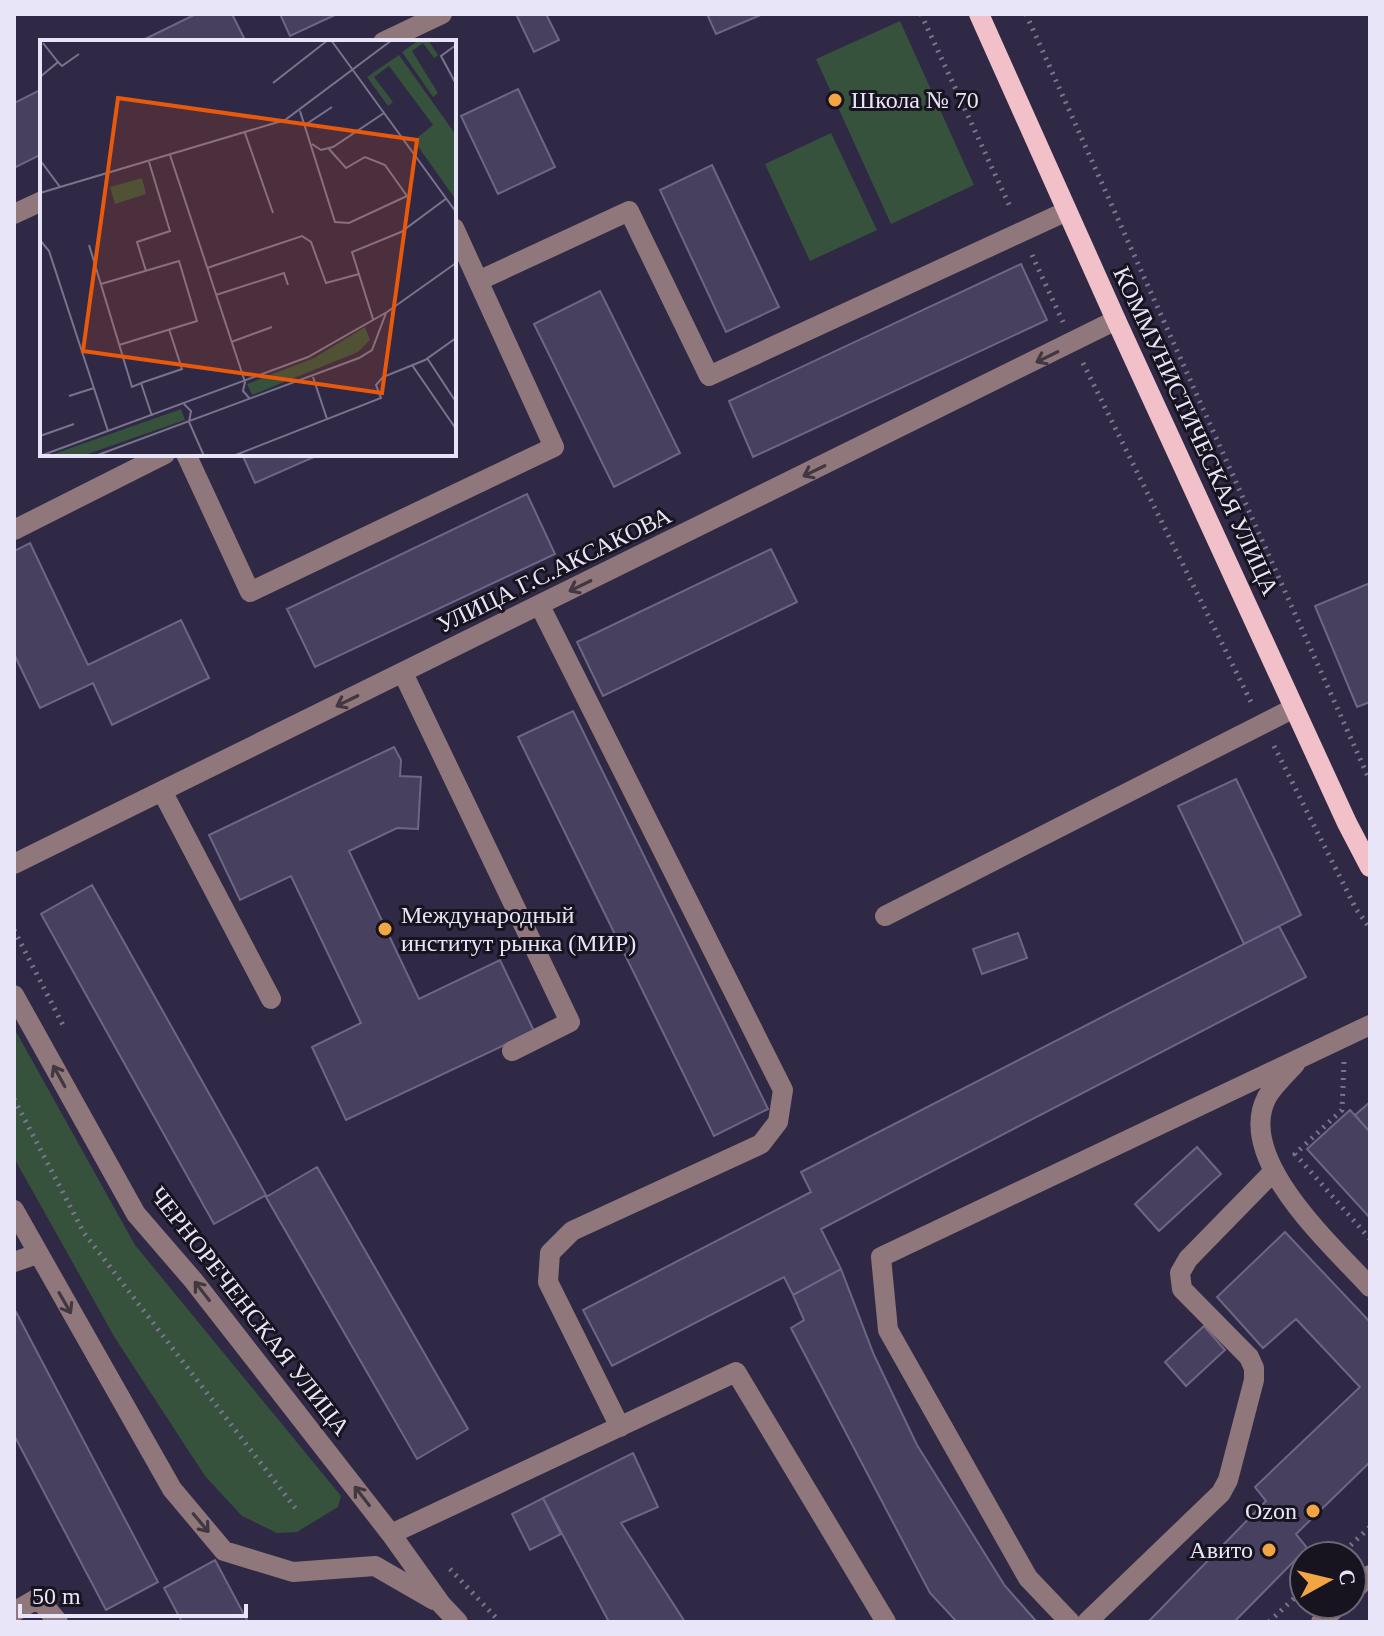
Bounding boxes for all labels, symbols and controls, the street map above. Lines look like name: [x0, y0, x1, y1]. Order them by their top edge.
inset map: [40, 40, 456, 456]
place label: Школа № 70: [851, 87, 979, 113]
marker: Школа № 70: [826, 91, 844, 109]
street label: КОММУНИСТИЧЕСКАЯ УЛИЦА: [1108, 263, 1284, 600]
one-way arrow: [1036, 350, 1059, 365]
one-way arrow: [802, 464, 826, 479]
street label: УЛИЦА Г.С.АКСАКОВА: [433, 502, 676, 638]
one-way arrow: [569, 579, 593, 594]
one-way arrow: [335, 694, 359, 709]
place label: Международный институт рынка (МИР): [401, 902, 636, 956]
marker: Международный институт рынка (МИР): [376, 920, 394, 938]
one-way arrow: [50, 1065, 66, 1088]
street label: ЧЕРНОРЕЧЕНСКАЯ УЛИЦА: [145, 1182, 355, 1441]
one-way arrow: [193, 1281, 211, 1302]
one-way arrow: [58, 1290, 73, 1314]
one-way arrow: [353, 1486, 371, 1507]
place label: Ozon: [1245, 1498, 1297, 1524]
marker: Ozon: [1304, 1502, 1322, 1520]
one-way arrow: [192, 1513, 210, 1533]
place label: Авито: [1189, 1537, 1253, 1563]
north arrow: [1288, 1540, 1368, 1620]
marker: Авито: [1260, 1541, 1278, 1559]
scale bar: [20, 1568, 246, 1618]
text: С: [1334, 1568, 1361, 1587]
text: 50 m: [32, 1583, 81, 1609]

